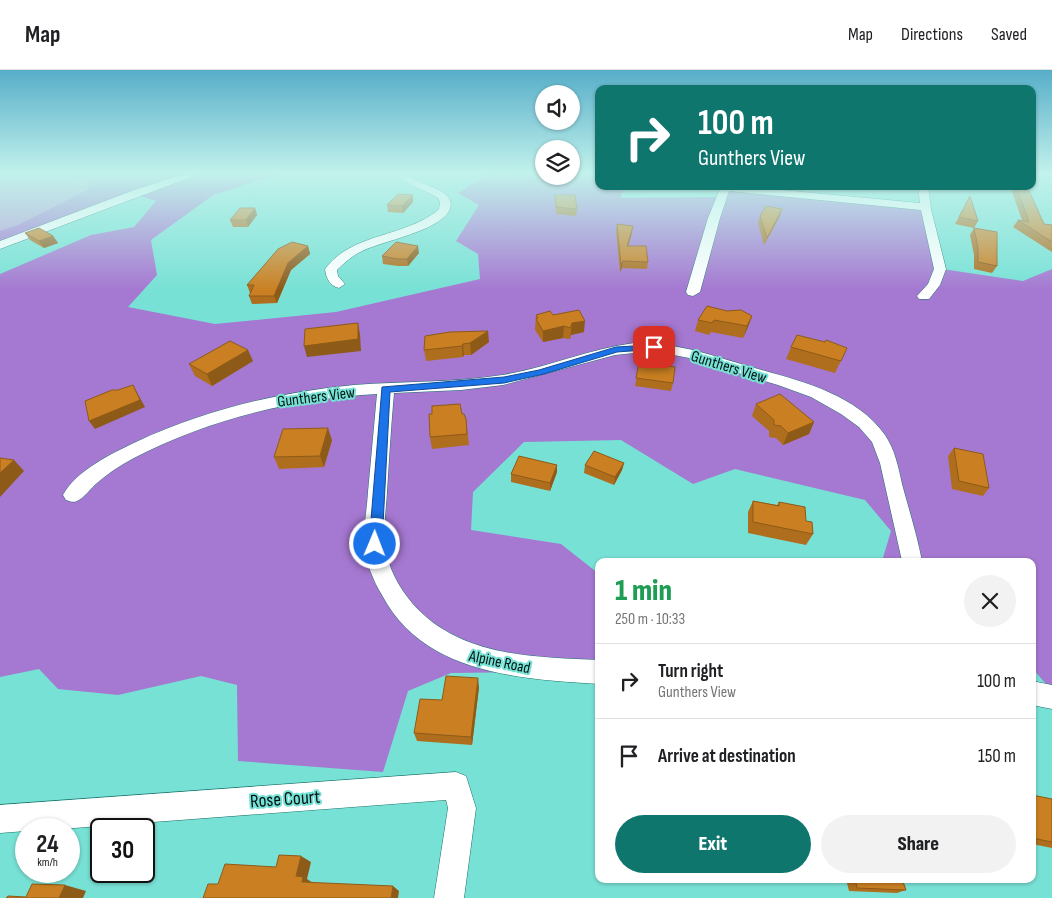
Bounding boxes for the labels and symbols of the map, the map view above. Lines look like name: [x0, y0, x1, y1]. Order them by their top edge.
pin: [633, 326, 675, 368]
street label: Gunthers View: [688, 347, 769, 388]
street label: Gunthers View: [276, 383, 356, 412]
position arrow: [348, 517, 400, 569]
street label: Alpine Road: [466, 647, 532, 678]
street label: Rose Court: [249, 786, 321, 813]
speed limit sign: 30: [90, 818, 155, 883]

